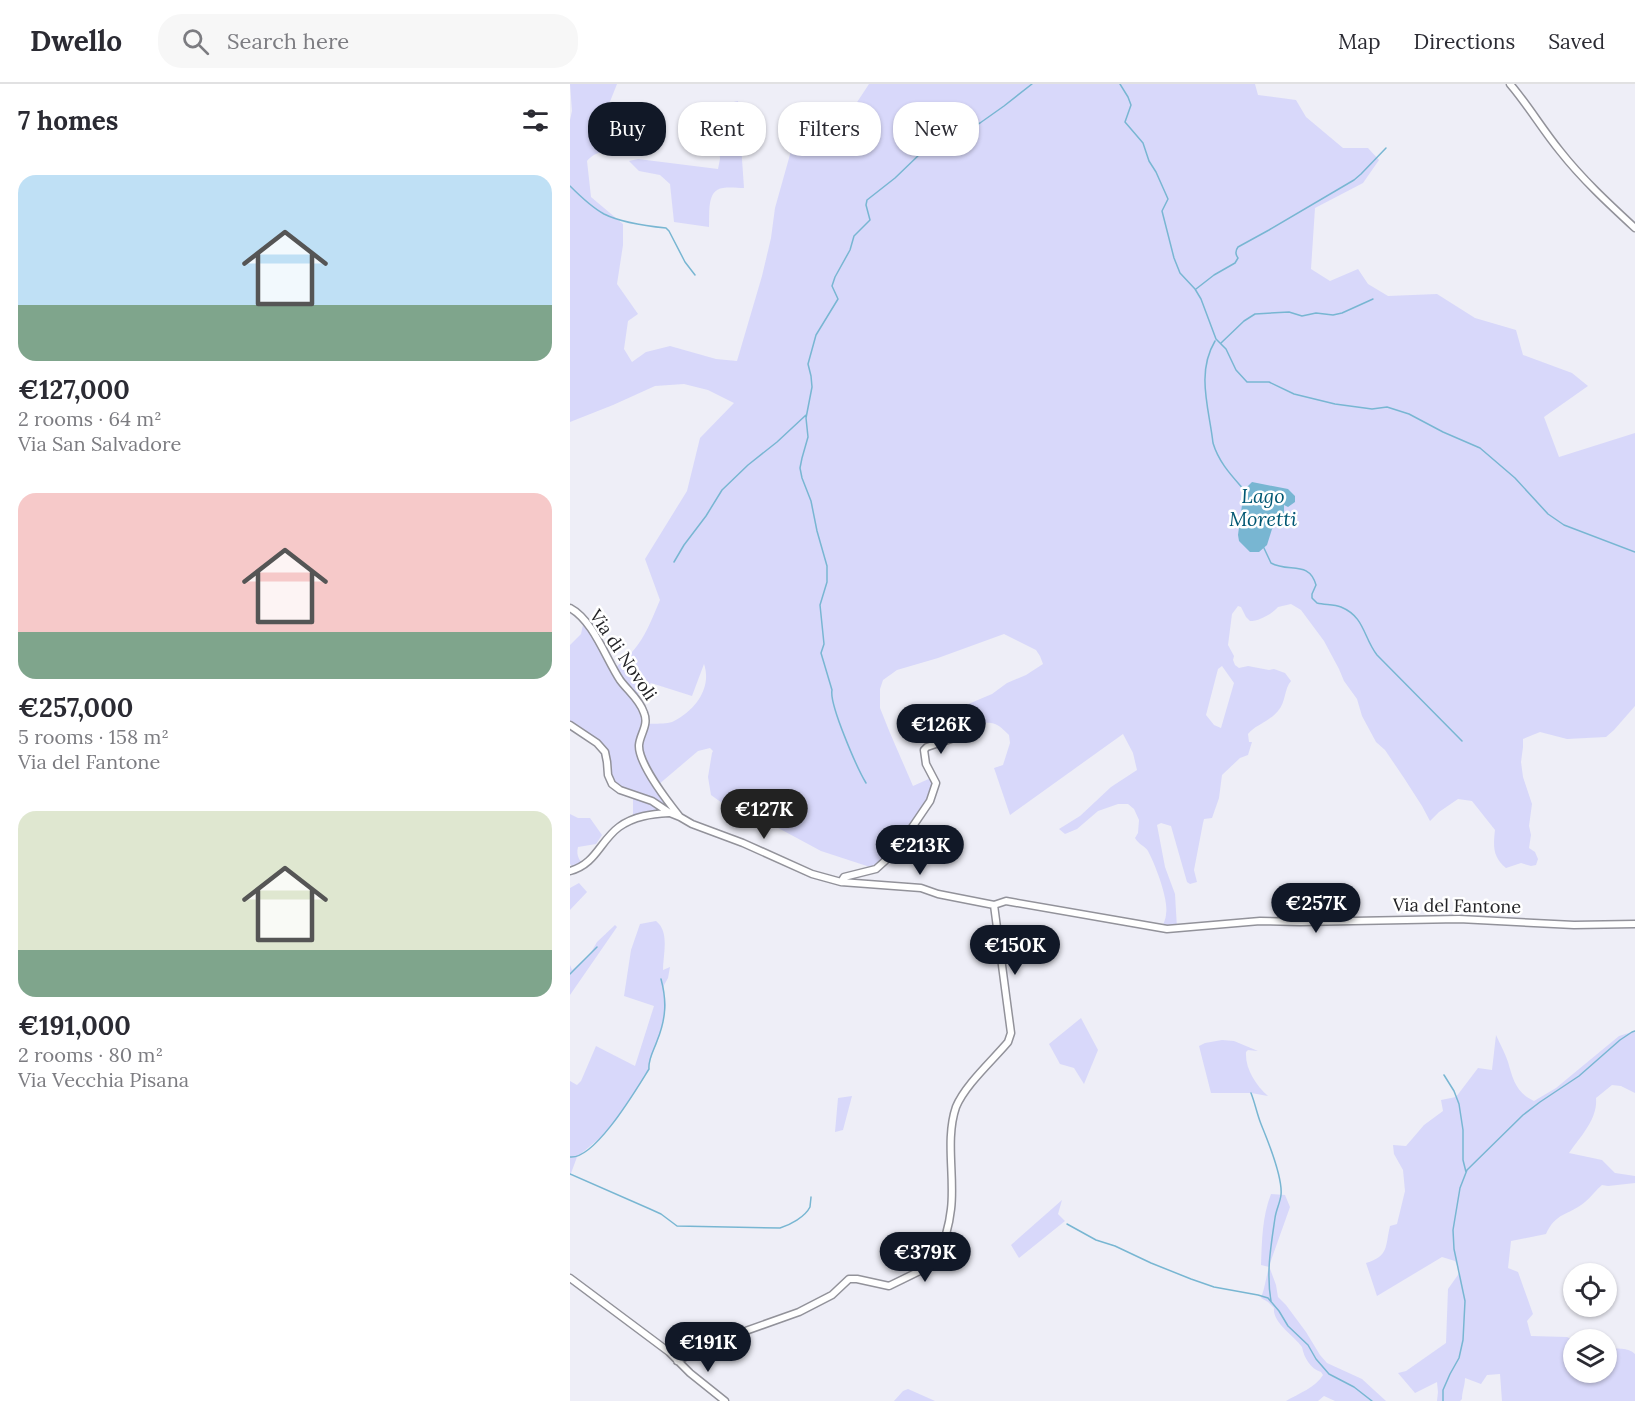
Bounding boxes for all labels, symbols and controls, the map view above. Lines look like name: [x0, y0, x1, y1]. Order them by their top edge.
search box: [158, 14, 578, 68]
text: Dwello: [30, 23, 122, 59]
icon: search: [179, 25, 212, 58]
text: Search here: [227, 27, 349, 55]
text: Map: [1338, 28, 1381, 55]
text: Directions: [1414, 28, 1515, 55]
text: Saved: [1548, 28, 1605, 55]
chip: Buy: [588, 102, 666, 156]
chip: Rent: [678, 102, 766, 156]
chip: Filters: [778, 102, 881, 156]
chip: New: [893, 102, 979, 156]
text: 7 homes: [18, 104, 118, 137]
icon: filters: [519, 104, 552, 137]
icon: home: [231, 214, 339, 322]
text: €127,000: [18, 373, 130, 406]
text: 2 rooms · 64 m²: [18, 406, 162, 431]
text: Via San Salvadore: [18, 431, 181, 456]
water label: Lago Moretti: [1229, 483, 1297, 531]
icon: home: [231, 532, 339, 640]
street label: Via di Novoli: [584, 604, 662, 705]
text: €257,000: [18, 691, 133, 724]
pin: €126K: [899, 704, 983, 755]
text: €126K: [911, 711, 971, 736]
text: 5 rooms · 158 m²: [18, 724, 169, 749]
text: Via del Fantone: [18, 749, 160, 774]
pin: €127K: [722, 789, 806, 840]
text: €127K: [735, 796, 793, 821]
pin: €213K: [878, 825, 962, 876]
text: €213K: [890, 832, 950, 857]
icon: home: [231, 850, 339, 958]
pin: €257K: [1274, 883, 1358, 934]
text: €257K: [1285, 890, 1347, 915]
street label: Via del Fantone: [1392, 893, 1521, 918]
pin: €150K: [973, 925, 1057, 976]
text: €150K: [984, 932, 1046, 957]
text: €191,000: [18, 1009, 131, 1042]
text: 2 rooms · 80 m²: [18, 1042, 163, 1067]
text: Via Vecchia Pisana: [18, 1067, 189, 1092]
pin: €379K: [883, 1232, 967, 1283]
text: €379K: [894, 1239, 956, 1264]
map controls: [1563, 1263, 1617, 1383]
button: locate: [1563, 1263, 1617, 1317]
pin: €191K: [666, 1322, 750, 1373]
text: €191K: [679, 1329, 737, 1354]
button: layers: [1563, 1329, 1617, 1383]

